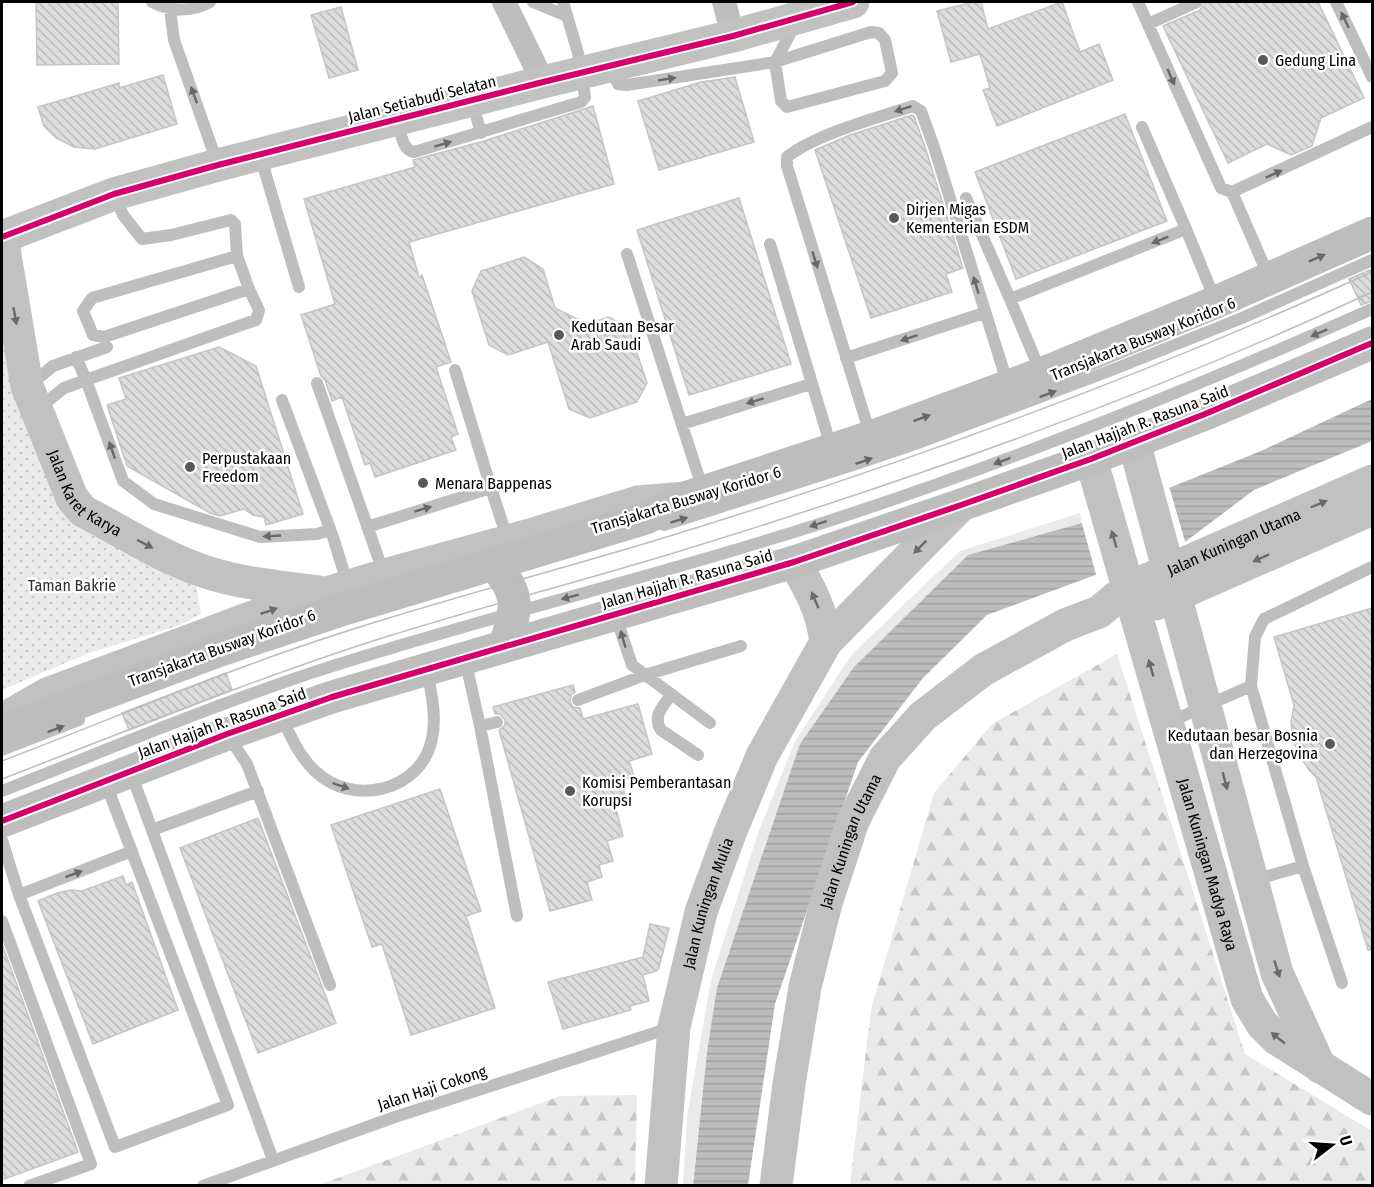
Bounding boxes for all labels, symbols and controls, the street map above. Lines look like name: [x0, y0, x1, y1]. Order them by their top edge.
one-way arrow: [1341, 12, 1350, 29]
place label: Gedung Lina: [1275, 51, 1356, 70]
marker: Gedung Lina: [1256, 53, 1270, 67]
one-way arrow: [1167, 69, 1176, 86]
street label: Jalan Setiabudi Selatan: [346, 71, 498, 127]
one-way arrow: [658, 74, 677, 83]
one-way arrow: [189, 85, 199, 103]
one-way arrow: [894, 105, 912, 114]
one-way arrow: [434, 139, 452, 148]
one-way arrow: [1266, 169, 1283, 178]
place label: Dirjen Migas Kementerian ESDM: [906, 200, 1029, 237]
marker: Dirjen Migas Kementerian ESDM: [887, 211, 901, 225]
one-way arrow: [1150, 235, 1168, 245]
one-way arrow: [811, 251, 820, 269]
one-way arrow: [1308, 254, 1325, 263]
one-way arrow: [971, 276, 980, 294]
street label: Transjakarta Busway Koridor 6: [1048, 293, 1238, 385]
one-way arrow: [11, 306, 20, 325]
place label: Kedutaan Besar Arab Saudi: [571, 317, 674, 354]
marker: Kedutaan Besar Arab Saudi: [552, 328, 566, 342]
one-way arrow: [1310, 328, 1328, 338]
one-way arrow: [900, 333, 918, 343]
street label: Jalan Hajjah R. Rasuna Said: [1059, 381, 1231, 463]
one-way arrow: [1039, 389, 1057, 399]
one-way arrow: [746, 397, 764, 406]
one-way arrow: [913, 413, 931, 423]
one-way arrow: [107, 441, 117, 459]
street label: Jalan Karet Karya: [44, 447, 125, 540]
place label: Perpustakaan Freedom: [202, 449, 291, 486]
one-way arrow: [856, 456, 874, 466]
one-way arrow: [993, 457, 1011, 466]
marker: Perpustakaan Freedom: [183, 460, 197, 474]
street label: Transjakarta Busway Koridor 6: [589, 462, 783, 538]
place label: Menara Bappenas: [435, 474, 552, 493]
marker: Menara Bappenas: [416, 476, 430, 490]
one-way arrow: [1310, 500, 1327, 509]
one-way arrow: [414, 504, 432, 513]
street label: Jalan Kuningan Utama: [1164, 504, 1304, 579]
one-way arrow: [670, 515, 688, 524]
one-way arrow: [809, 520, 827, 530]
one-way arrow: [1109, 530, 1118, 548]
one-way arrow: [263, 532, 282, 541]
one-way arrow: [136, 538, 154, 548]
one-way arrow: [913, 540, 927, 554]
street label: Jalan Hajjah R. Rasuna Said: [599, 545, 775, 613]
one-way arrow: [1252, 553, 1270, 563]
park label: Taman Bakrie: [28, 576, 116, 595]
one-way arrow: [810, 591, 820, 609]
one-way arrow: [561, 593, 579, 602]
street label: Transjakarta Busway Koridor 6: [126, 605, 318, 691]
one-way arrow: [260, 606, 278, 616]
one-way arrow: [618, 630, 627, 648]
one-way arrow: [1146, 659, 1155, 677]
street label: Jalan Hajjah R. Rasuna Said: [135, 684, 309, 762]
one-way arrow: [47, 724, 65, 733]
place label: Kedutaan besar Bosnia dan Herzegovina: [1167, 726, 1318, 763]
marker: Kedutaan besar Bosnia dan Herzegovina: [1323, 737, 1337, 751]
street label: Jalan Kuningan Utama: [815, 770, 885, 911]
one-way arrow: [1221, 772, 1231, 790]
place label: Komisi Pemberantasan Korupsi: [582, 773, 731, 810]
street label: Jalan Kuningan Madya Raya: [1174, 776, 1242, 953]
one-way arrow: [332, 782, 350, 792]
marker: Komisi Pemberantasan Korupsi: [563, 784, 577, 798]
street label: Jalan Kuningan Mulia: [678, 835, 737, 971]
one-way arrow: [65, 868, 83, 878]
one-way arrow: [1273, 960, 1282, 978]
one-way arrow: [1270, 1032, 1286, 1045]
street label: Jalan Haji Cokong: [375, 1061, 489, 1115]
north arrow: [1302, 1115, 1362, 1175]
text: U: [1335, 1133, 1356, 1148]

